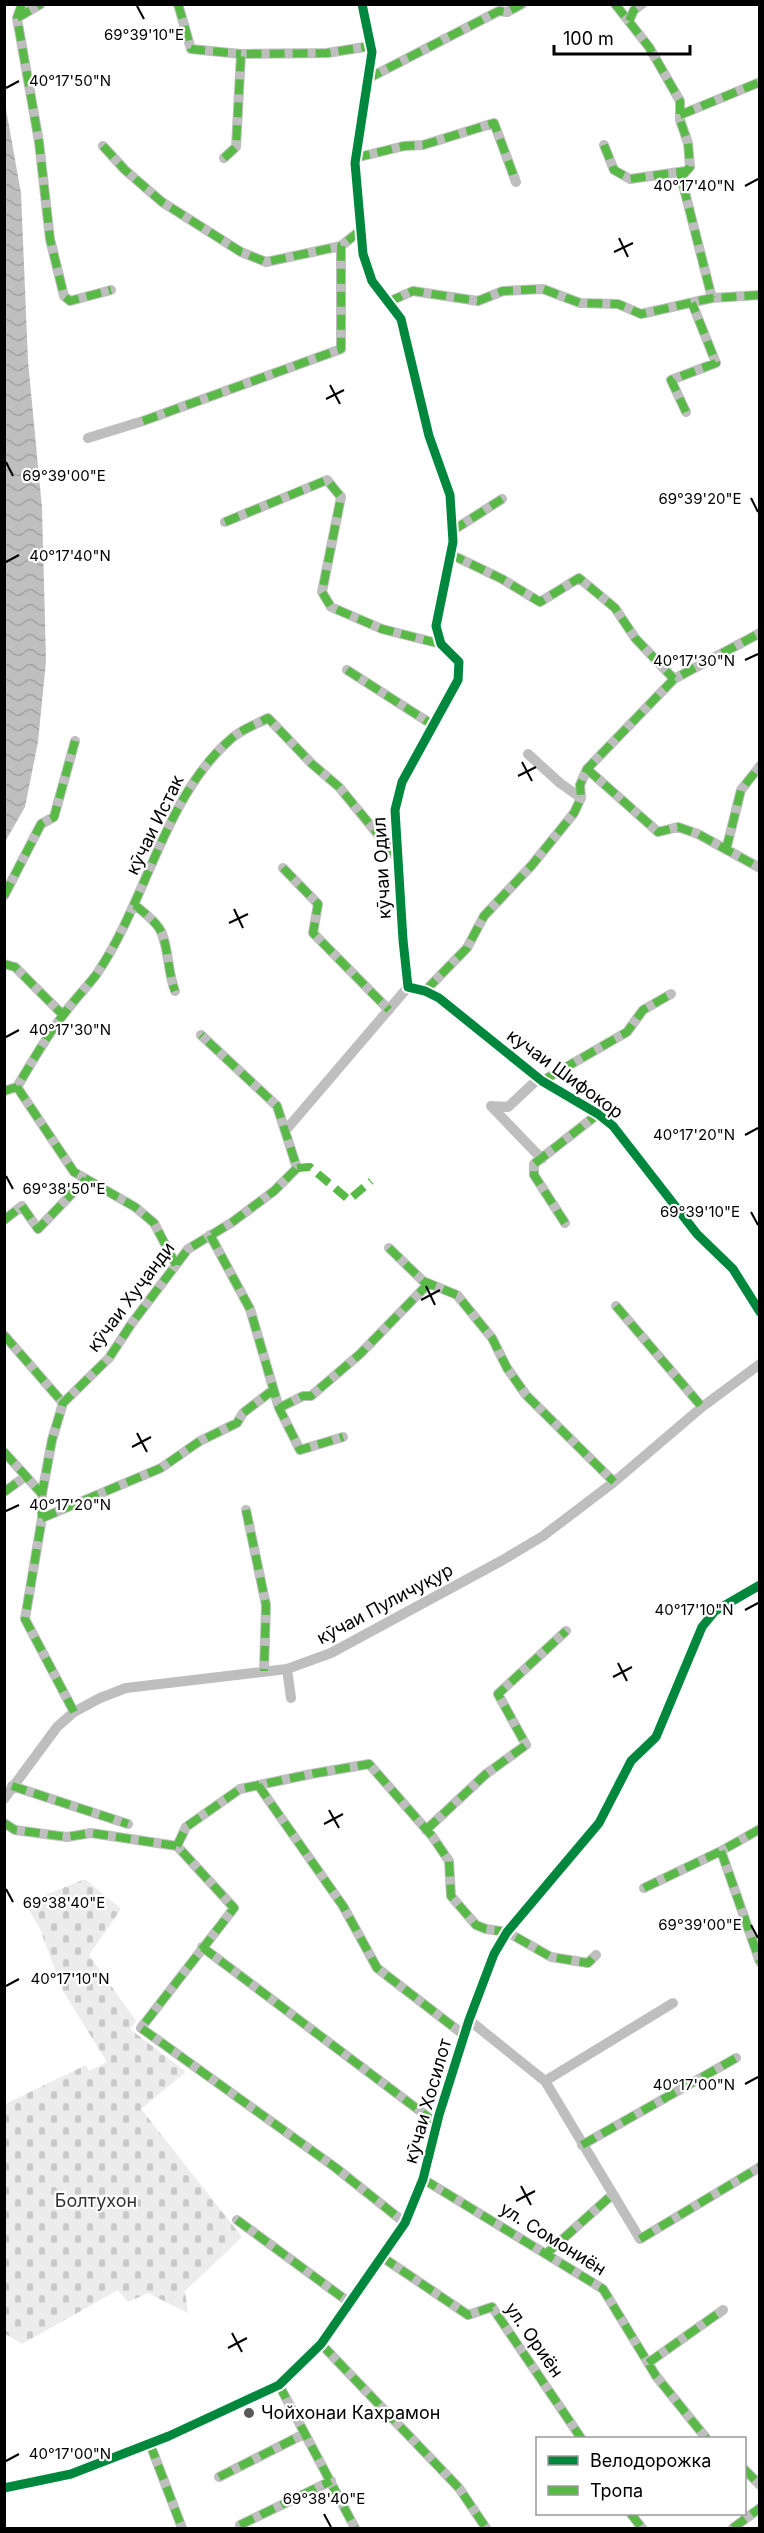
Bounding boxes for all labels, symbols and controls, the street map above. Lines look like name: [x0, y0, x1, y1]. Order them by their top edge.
scale bar: [554, 18, 690, 56]
text: 69°39'10"E: [104, 25, 184, 44]
text: 100 m: [563, 28, 614, 49]
text: 40°17'50"N: [29, 71, 111, 90]
text: 40°17'40"N: [653, 176, 735, 195]
text: 69°39'00"E: [22, 466, 106, 485]
text: 69°39'20"E: [658, 489, 742, 508]
text: 40°17'40"N: [29, 546, 111, 565]
text: 40°17'30"N: [653, 651, 735, 670]
street label: кӯчаи Истак: [121, 771, 188, 878]
street label: кӯчаи Одил: [368, 817, 395, 920]
text: 40°17'30"N: [29, 1020, 111, 1039]
street label: кучаи Шифокор: [503, 1024, 627, 1123]
text: 40°17'20"N: [653, 1125, 735, 1144]
text: 69°38'50"E: [22, 1179, 106, 1198]
text: 69°39'10"E: [660, 1202, 740, 1221]
street label: кӯчаи Хуҷанди: [83, 1238, 179, 1356]
text: 40°17'20"N: [29, 1495, 111, 1514]
street label: кӯчаи Пуличуқур: [313, 1559, 456, 1648]
text: 40°17'10"N: [655, 1600, 733, 1619]
text: 69°38'40"E: [23, 1893, 105, 1912]
text: 69°39'00"E: [658, 1915, 742, 1934]
text: 40°17'10"N: [31, 1969, 109, 1988]
street label: кӯчаи Хосилот: [400, 2035, 456, 2166]
text: 40°17'00"N: [653, 2075, 735, 2094]
park label: Болтухон: [55, 2190, 137, 2211]
street label: ул. Сомониён: [496, 2198, 610, 2280]
street label: ул. Ориён: [501, 2298, 568, 2381]
place label: Чойхонаи Кахрамон: [261, 2402, 440, 2423]
marker: Чойхонаи Кахрамон: [242, 2406, 256, 2420]
legend: [536, 2437, 746, 2515]
text: 40°17'00"N: [29, 2444, 111, 2463]
text: Велодорожка: [590, 2450, 711, 2471]
text: Тропа: [590, 2480, 643, 2501]
text: 69°38'40"E: [283, 2489, 365, 2508]

